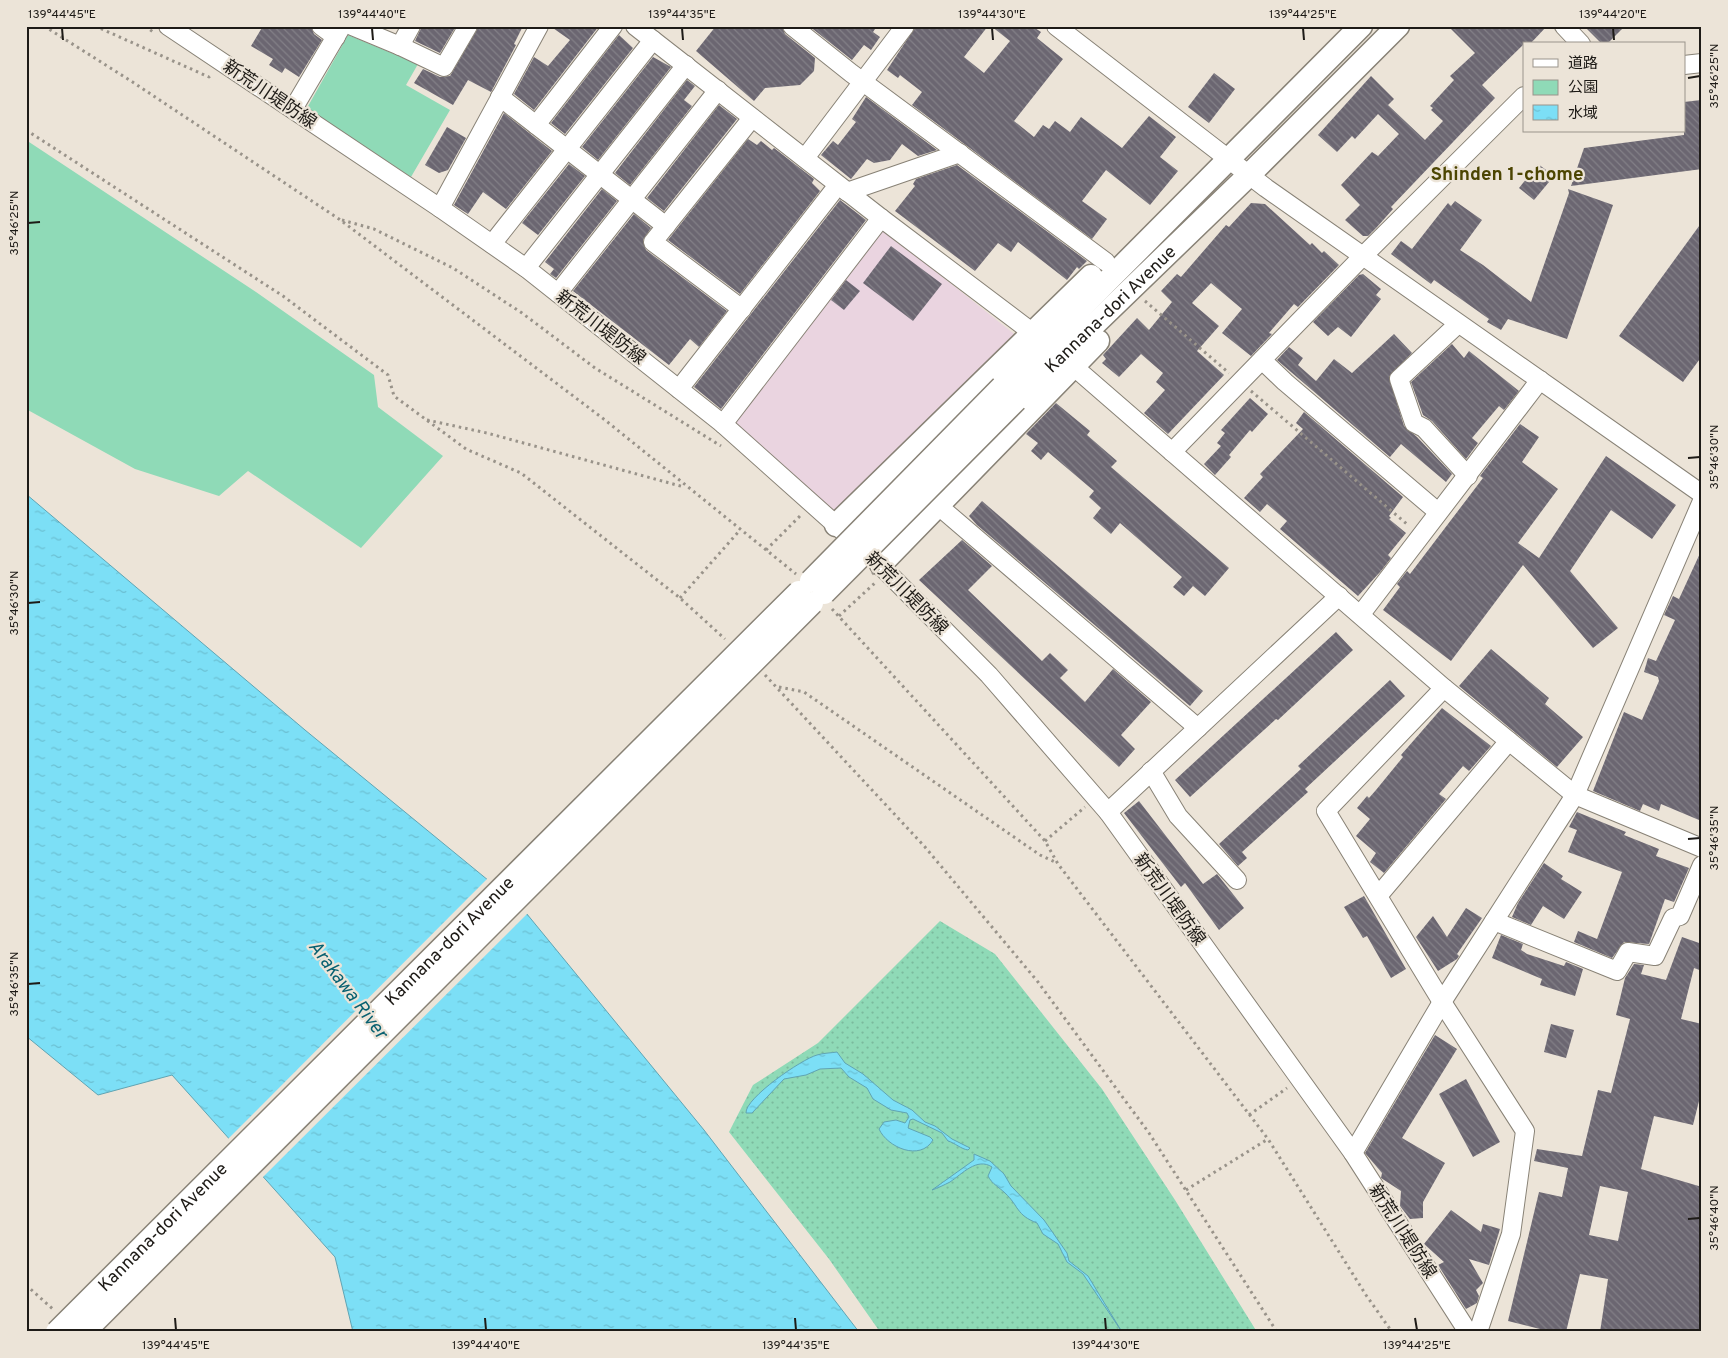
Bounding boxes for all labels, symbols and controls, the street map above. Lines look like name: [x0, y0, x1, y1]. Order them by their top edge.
text: 139°44'45"E: [28, 7, 96, 23]
text: 139°44'40"E: [338, 7, 406, 23]
text: 139°44'35"E: [648, 7, 716, 23]
text: 139°44'30"E: [958, 7, 1026, 23]
text: 139°44'25"E: [1269, 7, 1337, 23]
text: 139°44'20"E: [1579, 7, 1647, 23]
legend: [1523, 42, 1686, 132]
text: 35°46'25"N: [1707, 44, 1723, 108]
text: 道路: [1568, 55, 1598, 74]
street label: 新荒川堤防線: [218, 56, 320, 135]
text: 公園: [1568, 79, 1598, 98]
text: 水域: [1568, 105, 1598, 124]
district label: Shinden 1-chome: [1430, 163, 1584, 187]
text: 35°46'25"N: [7, 191, 23, 255]
street label: Kannana-dori Avenue: [1041, 241, 1182, 379]
street label: 新荒川堤防線: [550, 286, 650, 370]
text: 35°46'30"N: [1707, 425, 1723, 489]
street label: 新荒川堤防線: [860, 548, 952, 640]
text: 35°46'30"N: [7, 571, 23, 635]
text: 35°46'35"N: [1707, 806, 1723, 870]
street label: 新荒川堤防線: [1128, 849, 1210, 950]
street label: Kannana-dori Avenue: [381, 872, 520, 1011]
water label: Arakawa River: [302, 936, 393, 1046]
text: 35°46'35"N: [7, 952, 23, 1016]
street label: Kannana-dori Avenue: [94, 1158, 233, 1297]
street label: 新荒川堤防線: [1363, 1180, 1441, 1283]
text: 35°46'40"N: [1707, 1185, 1723, 1251]
text: 139°44'45"E: [142, 1338, 210, 1354]
text: 139°44'40"E: [452, 1338, 520, 1354]
text: 139°44'35"E: [762, 1338, 830, 1354]
text: 139°44'30"E: [1072, 1338, 1140, 1354]
text: 139°44'25"E: [1383, 1338, 1451, 1354]

